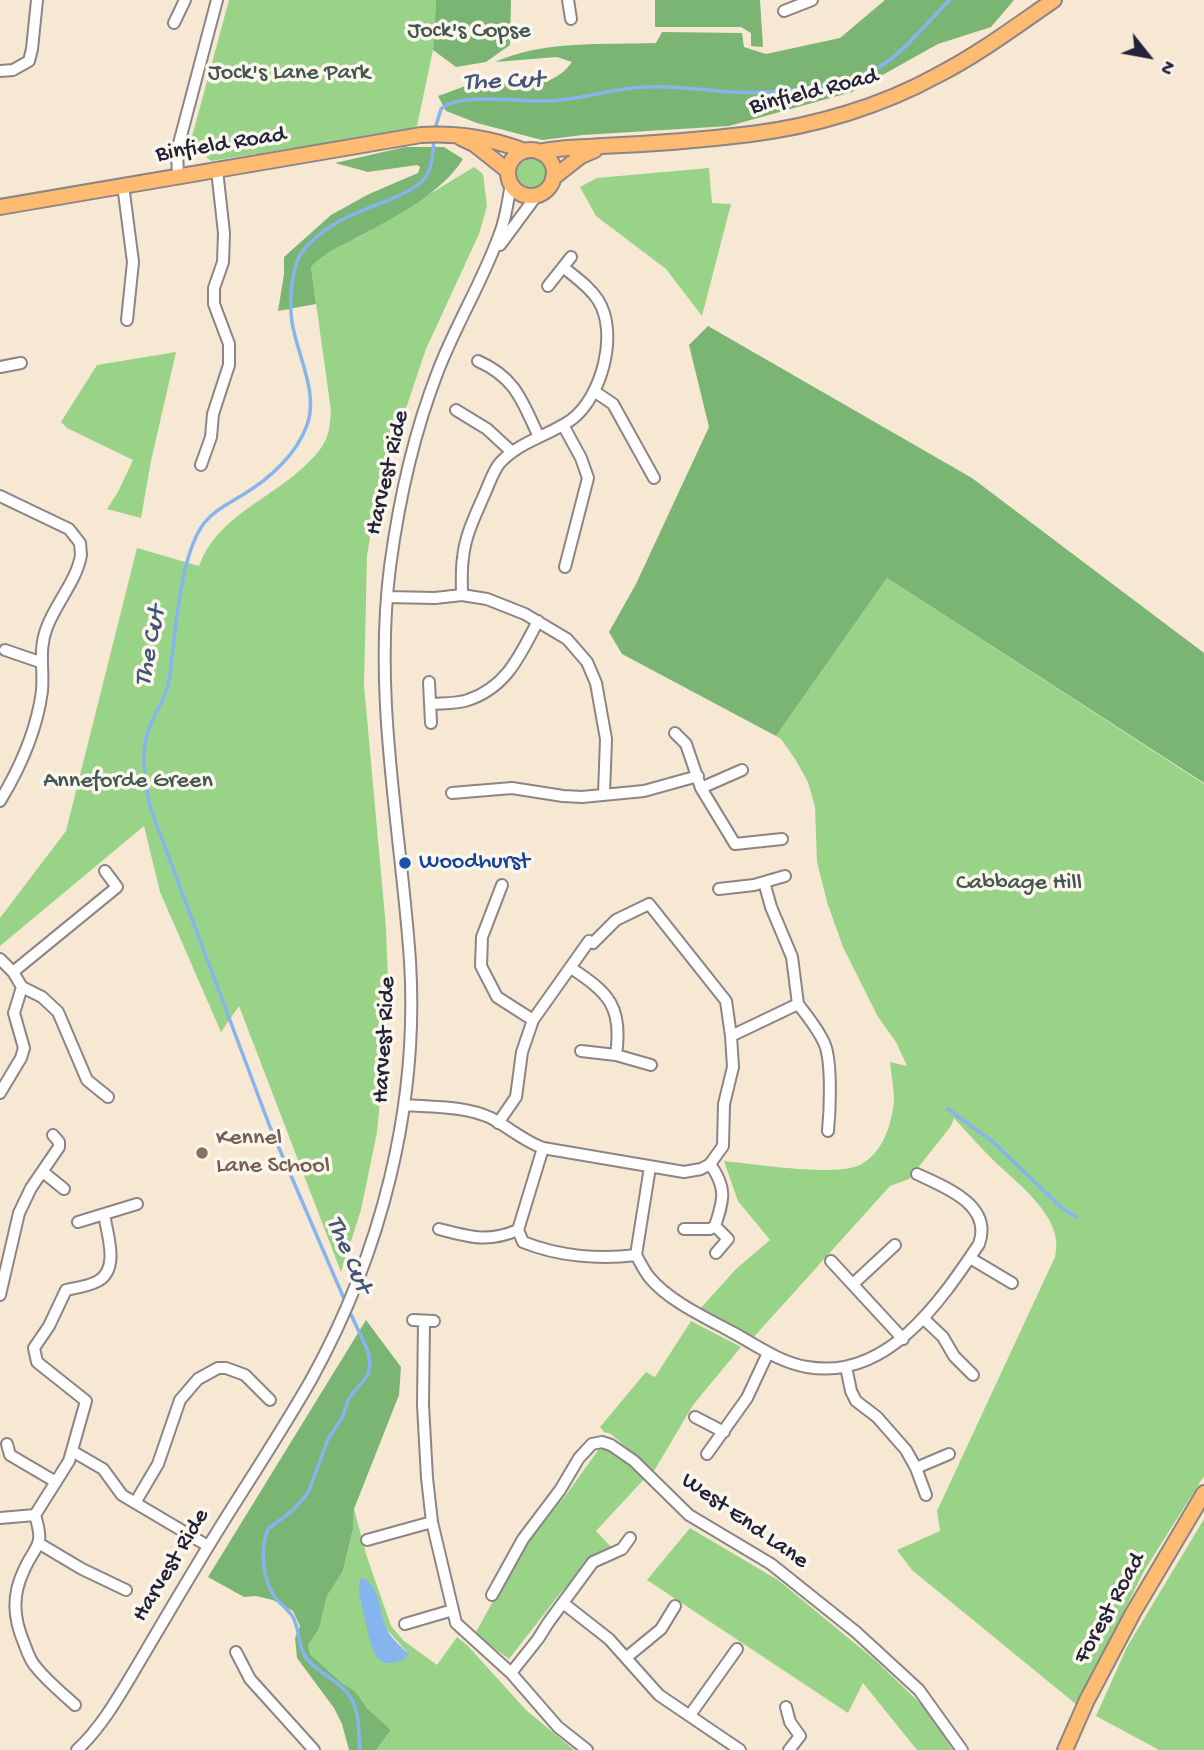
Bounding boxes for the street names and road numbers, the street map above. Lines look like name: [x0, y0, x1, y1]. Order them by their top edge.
street label: Binfield Road: [747, 63, 881, 123]
street label: Binfield Road: [154, 122, 288, 170]
street label: Harvest Ride: [361, 408, 417, 538]
street label: Harvest Ride: [368, 976, 404, 1104]
street label: West End Lane: [675, 1467, 813, 1577]
street label: Harvest Ride: [127, 1504, 217, 1628]
street label: Forest Road: [1069, 1549, 1153, 1669]

